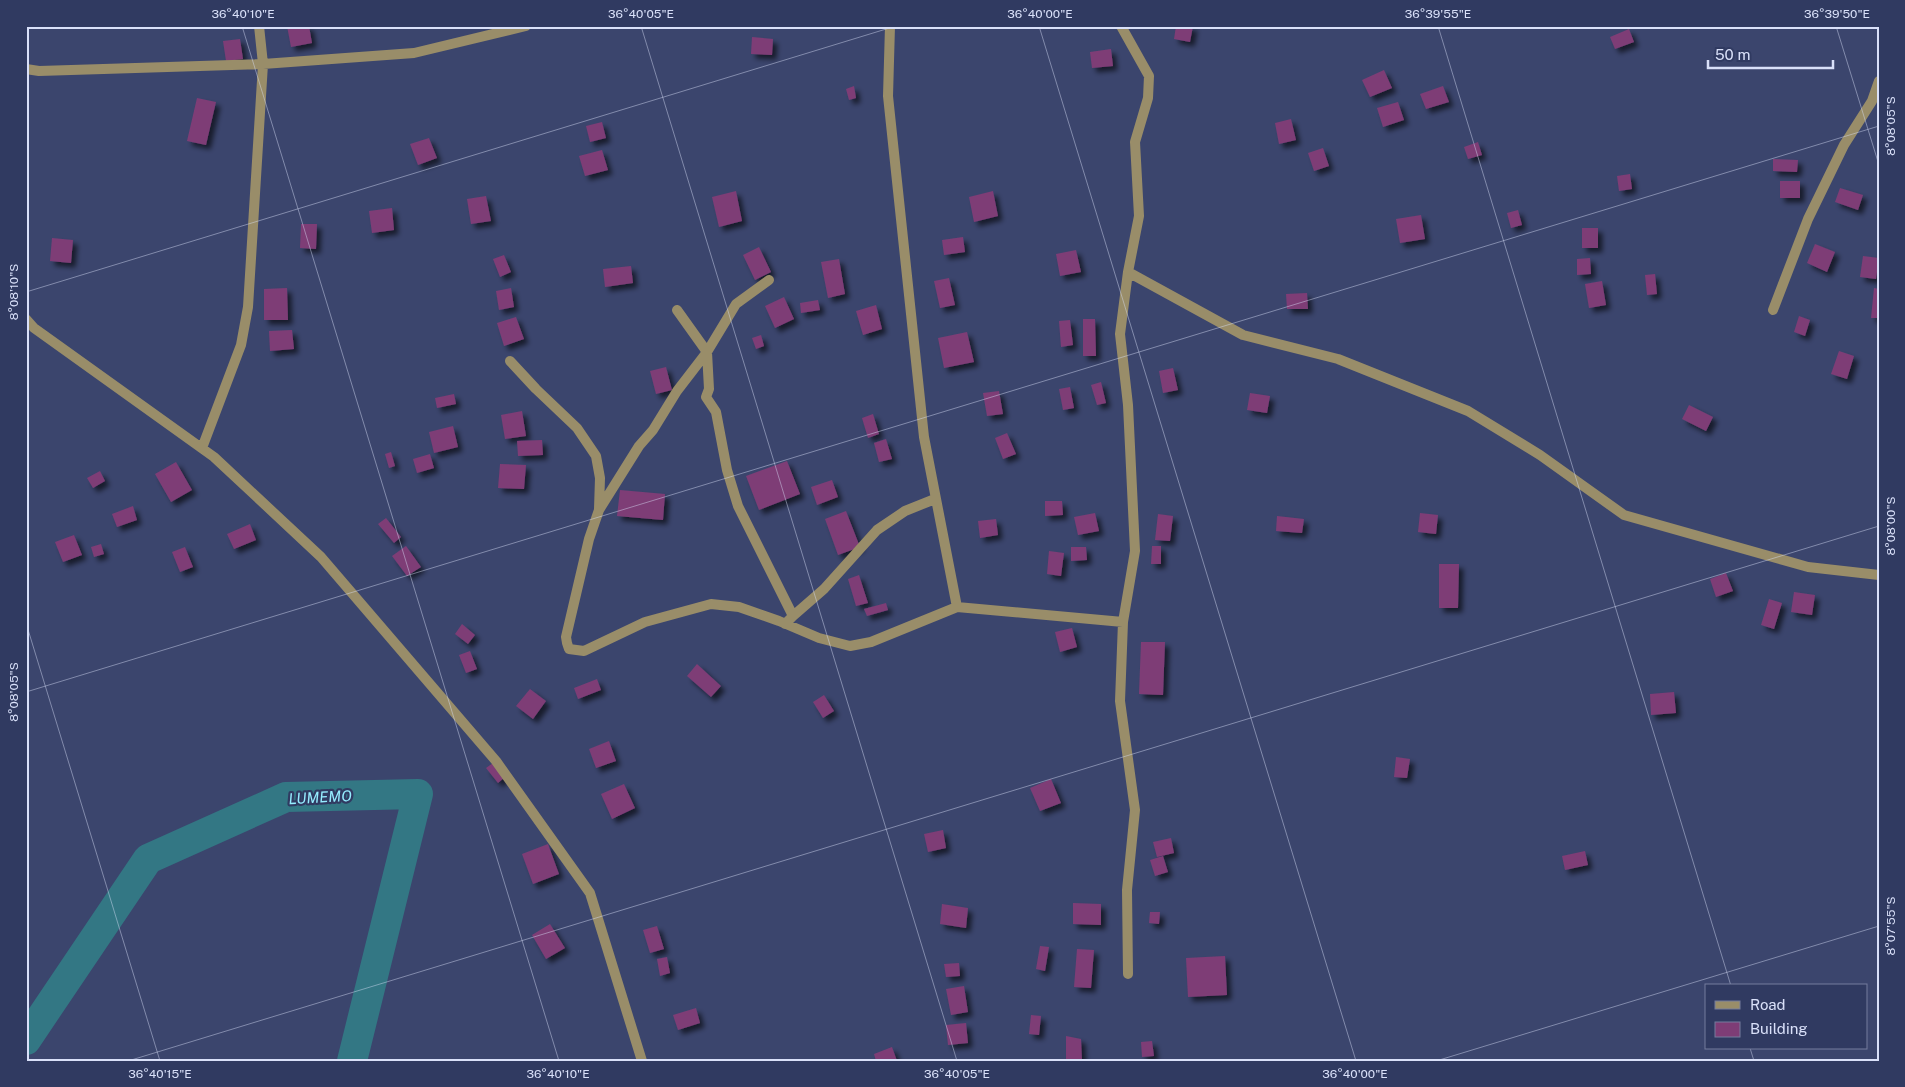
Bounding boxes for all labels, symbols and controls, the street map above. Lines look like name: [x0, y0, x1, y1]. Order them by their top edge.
text: 36°40'10"E: [211, 7, 275, 21]
text: 36°40'05"E: [608, 7, 674, 21]
text: 36°40'00"E: [1007, 7, 1073, 21]
text: 36°39'55"E: [1405, 7, 1471, 21]
text: 36°39'50"E: [1804, 7, 1870, 21]
scale bar: [1708, 38, 1832, 70]
text: 50 m: [1715, 46, 1750, 63]
text: 8°08'05"S: [1884, 96, 1898, 156]
text: 8°08'10"S: [7, 264, 21, 320]
text: 8°08'00"S: [1884, 496, 1898, 556]
text: 8°08'05"S: [7, 662, 21, 722]
water label: LUMEMO: [288, 787, 353, 807]
text: 8°07'55"S: [1884, 896, 1898, 956]
legend: [1705, 984, 1868, 1050]
text: Road: [1750, 996, 1786, 1013]
text: Building: [1750, 1020, 1808, 1037]
text: 36°40'15"E: [128, 1067, 192, 1081]
text: 36°40'10"E: [526, 1067, 590, 1081]
text: 36°40'05"E: [924, 1067, 990, 1081]
text: 36°40'00"E: [1322, 1067, 1388, 1081]

